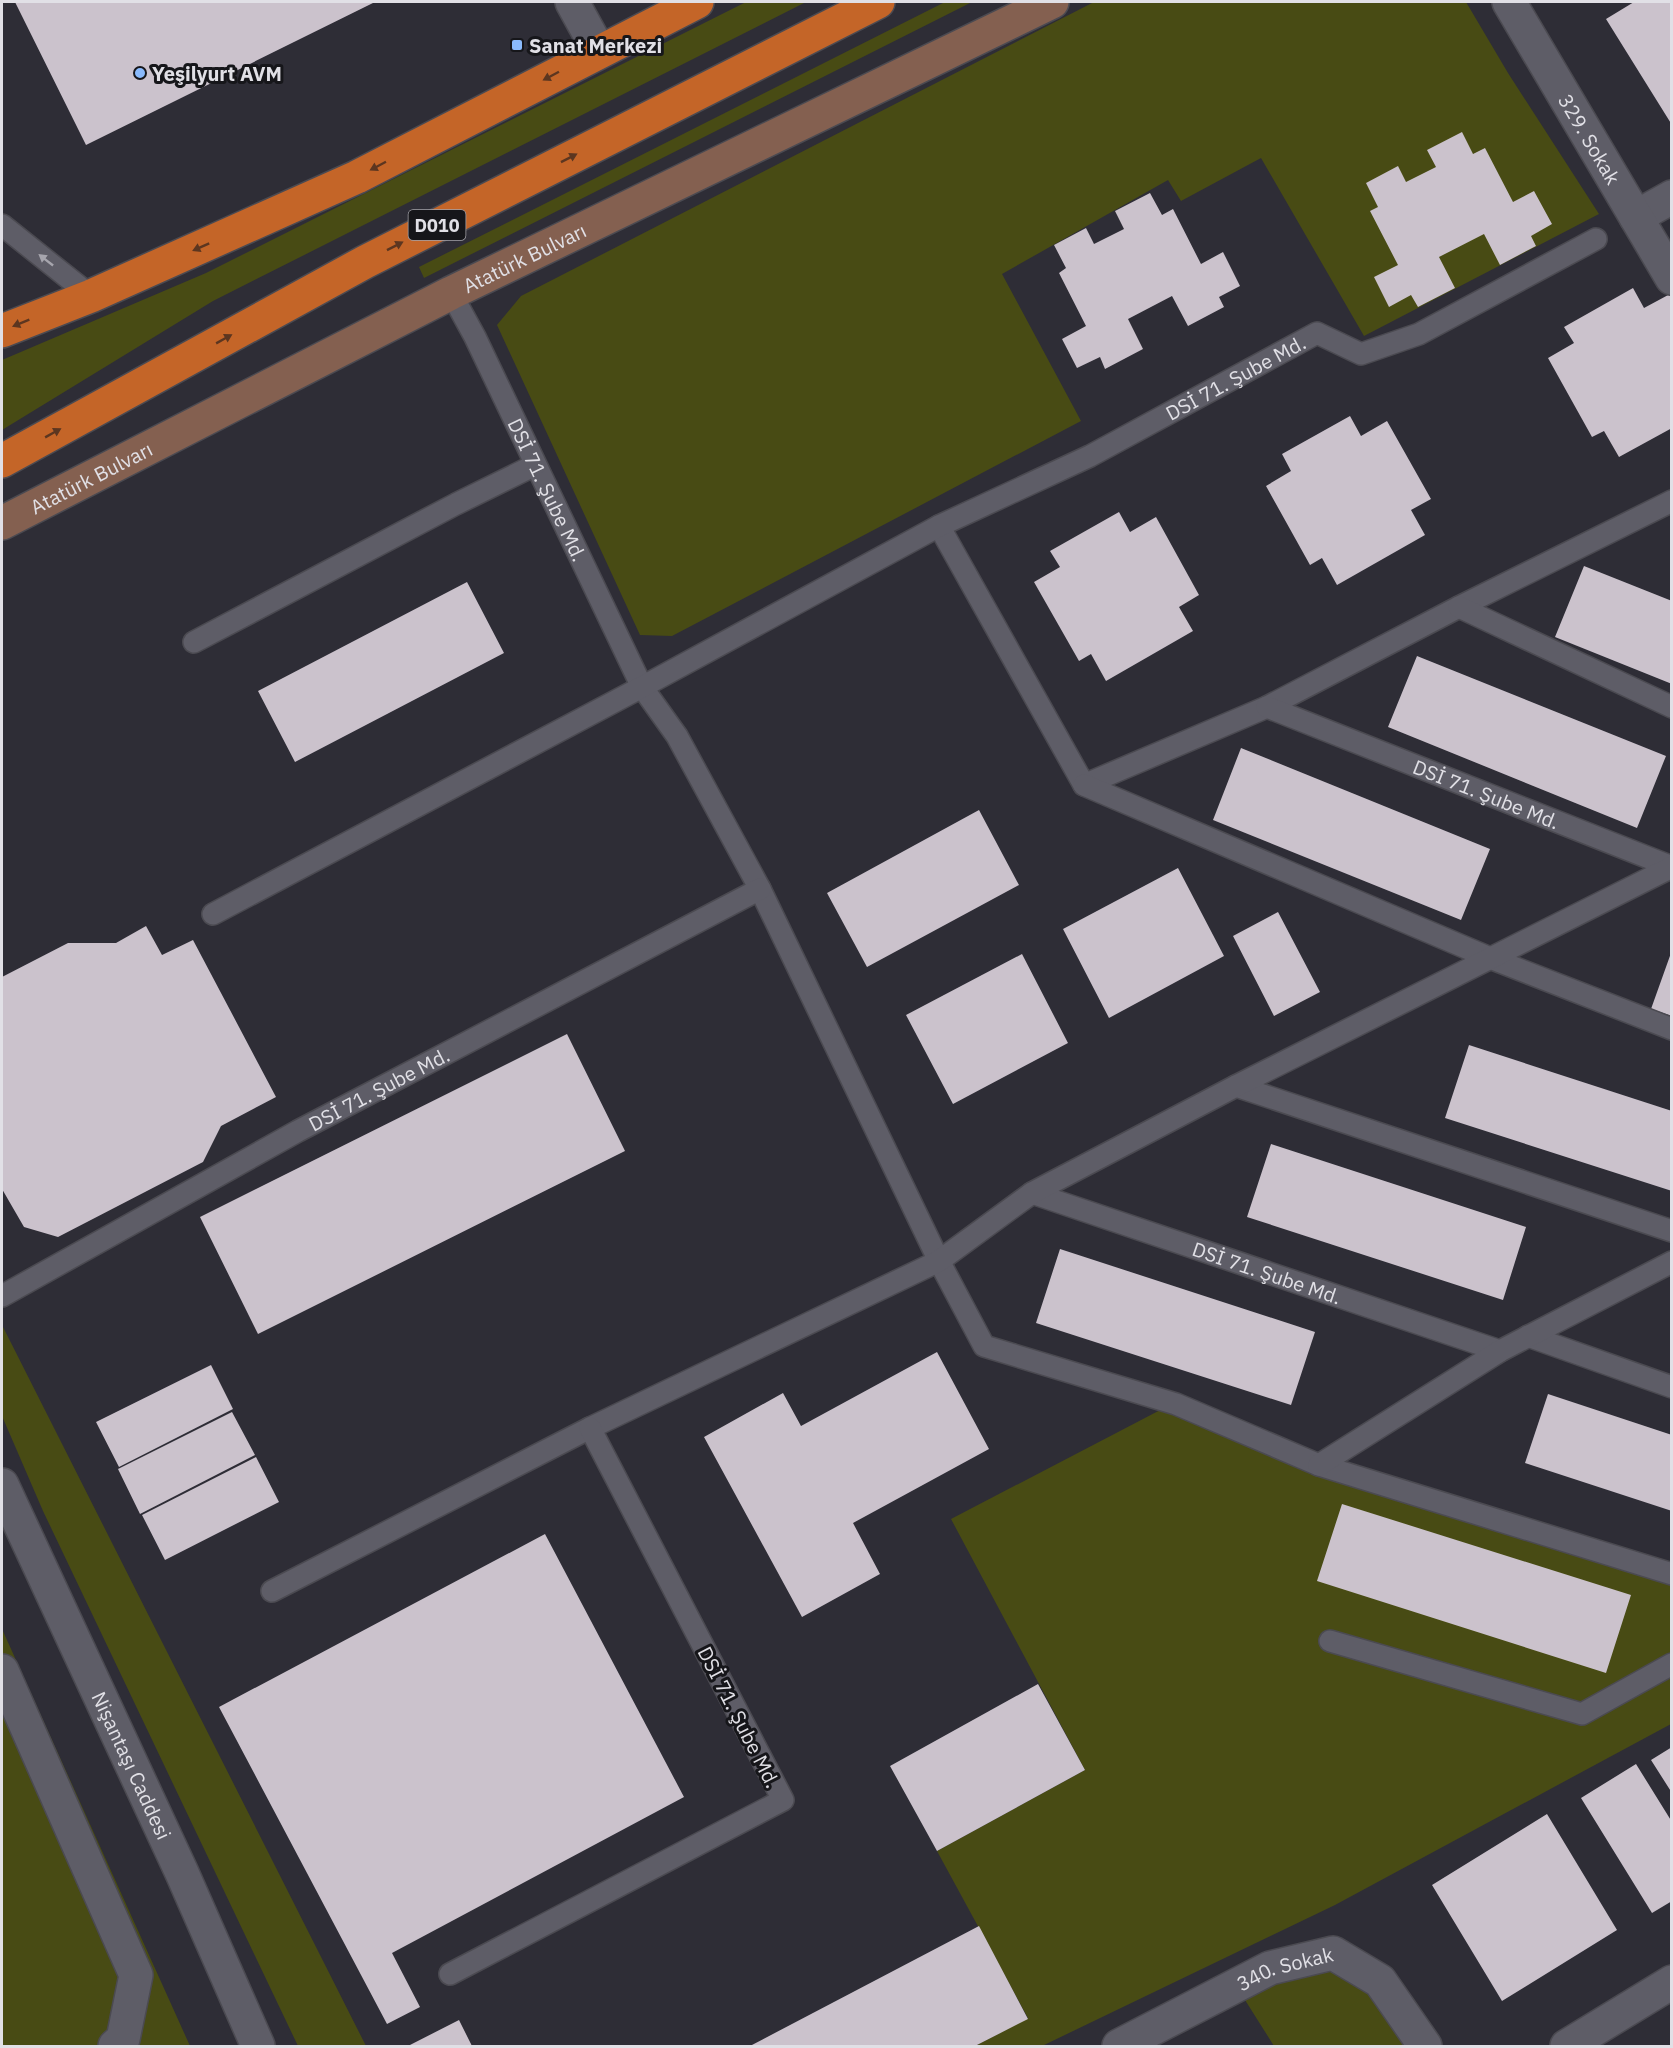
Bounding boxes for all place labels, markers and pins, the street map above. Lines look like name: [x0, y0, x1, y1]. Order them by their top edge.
place label: Sanat Merkezi: [529, 32, 662, 59]
marker: Sanat Merkezi: [510, 38, 524, 52]
place label: Yeşilyurt AVM: [152, 60, 282, 87]
marker: Yeşilyurt AVM: [133, 66, 147, 80]

